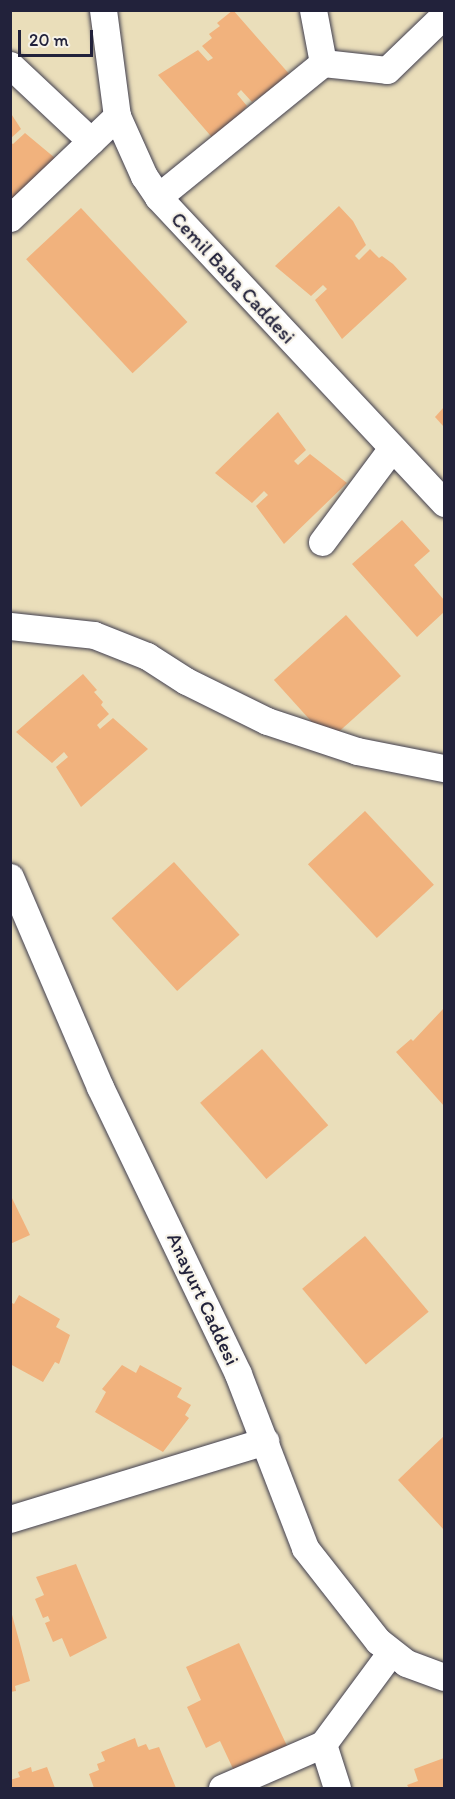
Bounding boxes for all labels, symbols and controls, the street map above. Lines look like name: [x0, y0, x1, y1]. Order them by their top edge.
scale bar: [21, 18, 96, 56]
text: 20 m: [29, 29, 69, 51]
street label: Cemil Baba Caddesi: [166, 207, 300, 349]
street label: Anayurt Caddesi: [162, 1229, 244, 1369]

